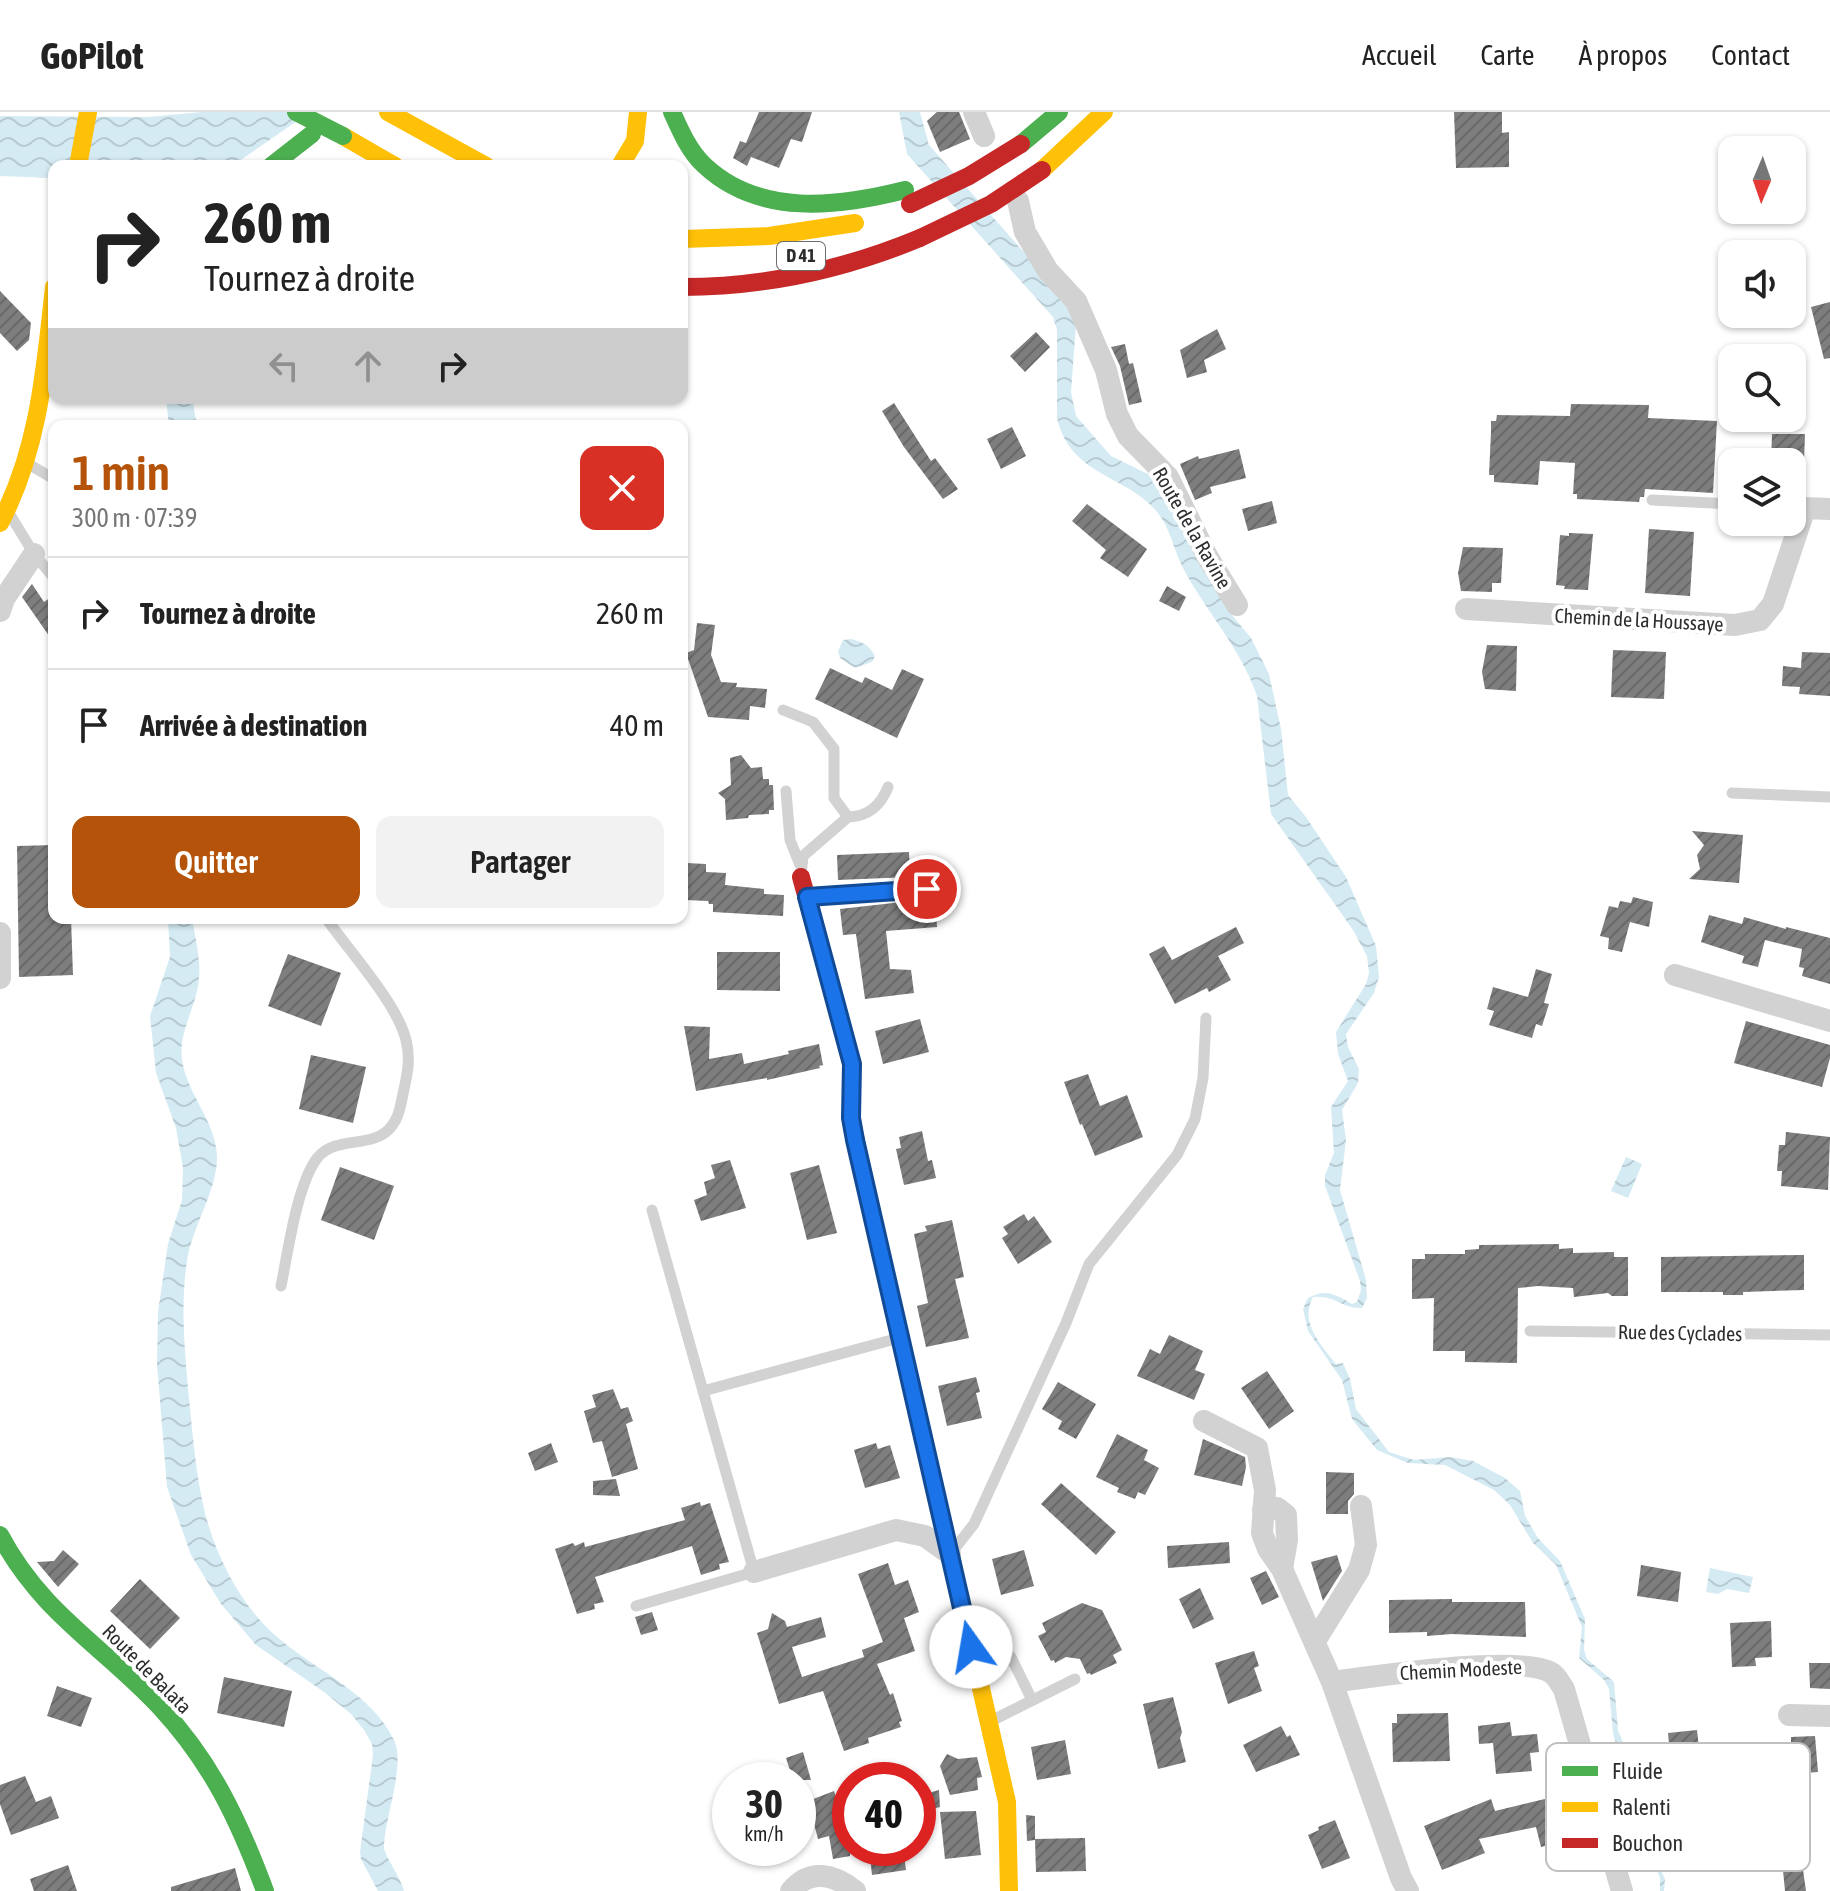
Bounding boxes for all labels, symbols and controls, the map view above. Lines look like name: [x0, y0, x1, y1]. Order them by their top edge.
text: GoPilot: [40, 34, 143, 77]
text: Accueil: [1362, 39, 1436, 71]
text: Carte: [1480, 39, 1535, 71]
text: À propos: [1579, 39, 1667, 71]
text: Contact: [1711, 39, 1790, 71]
north arrow: [1718, 136, 1806, 224]
map controls: [1718, 136, 1806, 536]
text: 260 m: [204, 191, 331, 255]
icon: right: [72, 192, 176, 296]
button: sound: [1718, 240, 1806, 328]
road number: D 41: [777, 242, 825, 270]
text: Tournez à droite: [204, 257, 415, 299]
icon: left: [262, 344, 306, 388]
icon: ahead: [346, 344, 390, 388]
icon: right: [430, 344, 474, 388]
button: search: [1718, 344, 1806, 432]
text: 1 min: [72, 445, 170, 500]
button: close: [580, 446, 664, 530]
button: layers: [1718, 448, 1806, 536]
street label: Route de la Ravine: [1148, 463, 1236, 592]
text: 300 m · 07:39: [72, 503, 197, 533]
icon: right: [72, 591, 116, 635]
text: Tournez à droite: [140, 596, 316, 630]
text: 260 m: [596, 596, 664, 630]
street label: Chemin de la Houssaye: [1554, 604, 1724, 635]
icon: arrive: [72, 703, 116, 747]
text: Arrivée à destination: [140, 708, 367, 742]
text: 40 m: [610, 708, 664, 742]
button: Quitter: [72, 816, 360, 908]
button: Partager: [376, 816, 664, 908]
pin: [893, 855, 961, 923]
icon: arrive: [905, 867, 949, 911]
street label: Rue des Cyclades: [1618, 1320, 1742, 1345]
position arrow: [929, 1605, 1013, 1689]
street label: Route de Balata: [98, 1619, 197, 1718]
street label: Chemin Modeste: [1399, 1655, 1523, 1684]
legend: [1546, 1743, 1810, 1871]
text: Fluide: [1612, 1758, 1663, 1784]
speed limit sign: 40: [832, 1762, 936, 1866]
text: 30: [745, 1781, 783, 1826]
text: Ralenti: [1612, 1794, 1671, 1820]
text: km/h: [744, 1822, 784, 1845]
text: Bouchon: [1612, 1830, 1683, 1856]

